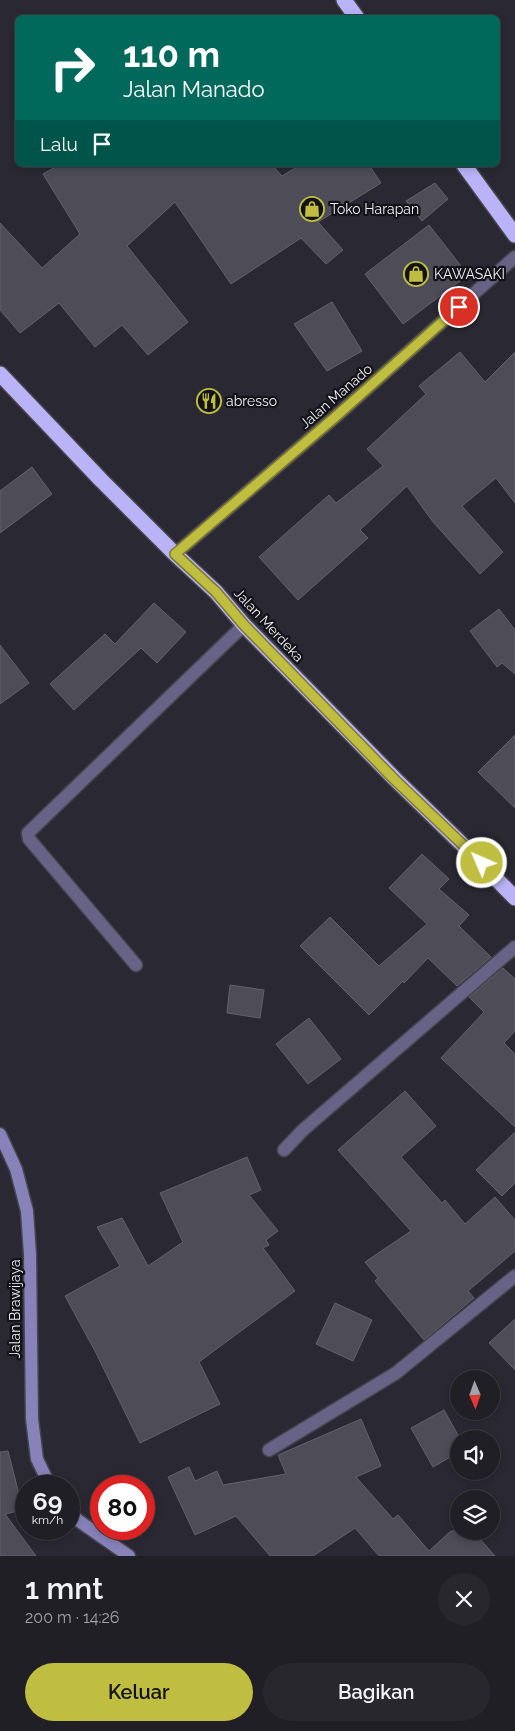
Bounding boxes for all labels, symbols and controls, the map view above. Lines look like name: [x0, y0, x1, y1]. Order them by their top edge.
text: 110 m: [123, 34, 220, 75]
icon: right: [40, 35, 105, 100]
text: Jalan Manado: [123, 76, 265, 102]
icon: arrive: [88, 130, 116, 158]
text: Lalu: [40, 133, 78, 155]
shop icon: Toko Harapan: [299, 196, 325, 222]
place label: Toko Harapan: [330, 201, 419, 217]
shop icon: KAWASAKI: [403, 261, 429, 287]
place label: KAWASAKI: [434, 266, 505, 282]
pin: [438, 286, 480, 328]
icon: arrive: [445, 293, 473, 321]
street label: Jalan Manado: [297, 360, 375, 432]
restaurant icon: abresso: [196, 388, 222, 414]
place label: abresso: [226, 393, 277, 409]
street label: Jalan Merdeka: [231, 585, 307, 665]
position arrow: [455, 836, 507, 888]
street label: Jalan Brawijaya: [7, 1259, 23, 1359]
north arrow: [450, 1370, 500, 1420]
map controls: [450, 1370, 500, 1540]
button: sound: [450, 1430, 500, 1480]
speed limit sign: 80: [90, 1475, 155, 1540]
text: 69: [33, 1486, 62, 1516]
button: layers: [450, 1490, 500, 1540]
text: km/h: [32, 1513, 63, 1527]
text: 1 mnt: [25, 1571, 103, 1606]
button: close: [438, 1573, 490, 1625]
text: 200 m · 14:26: [25, 1608, 119, 1627]
button: Keluar: [25, 1663, 253, 1721]
button: Bagikan: [263, 1663, 490, 1721]

